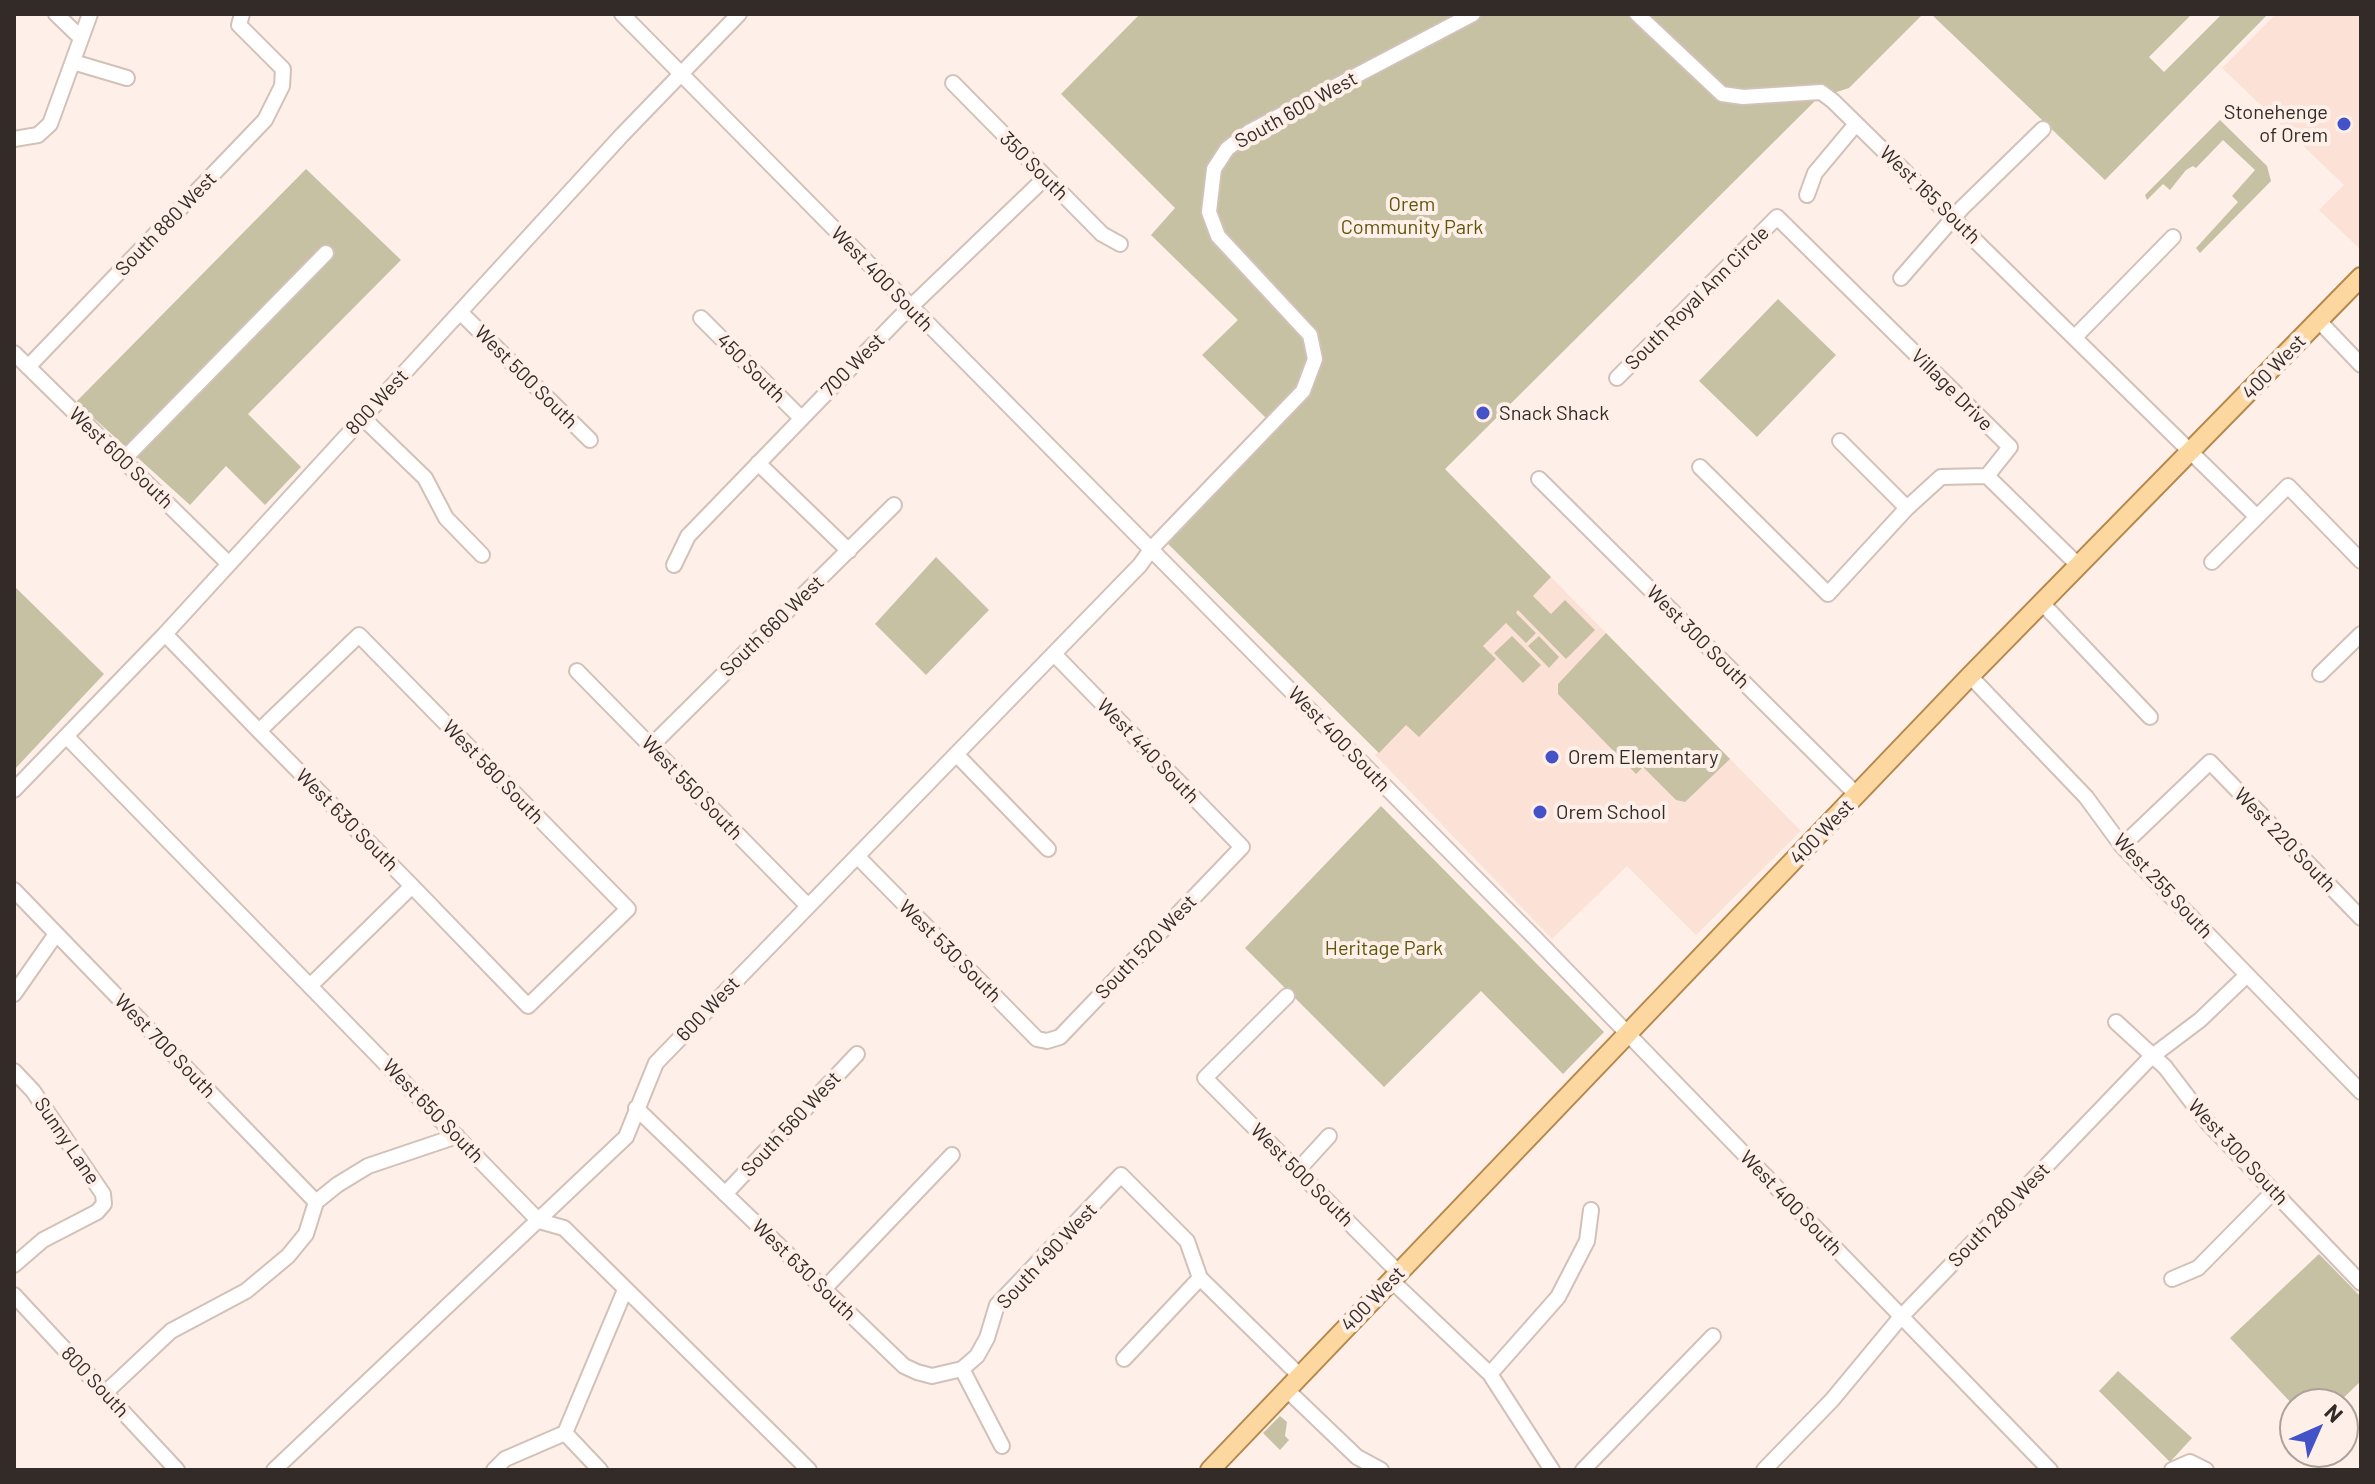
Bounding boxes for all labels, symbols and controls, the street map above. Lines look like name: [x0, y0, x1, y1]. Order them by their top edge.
street label: South 600 West: [1231, 66, 1361, 154]
place label: Stonehenge of Orem: [2224, 100, 2328, 147]
marker: Stonehenge of Orem: [2335, 115, 2353, 133]
street label: 350 South: [995, 127, 1073, 205]
street label: West 165 South: [1875, 141, 1985, 249]
street label: South 880 West: [110, 167, 222, 281]
park label: Orem Community Park: [1341, 192, 1483, 239]
street label: West 400 South: [826, 221, 938, 337]
street label: South Royal Ann Circle: [1620, 221, 1774, 375]
street label: West 500 South: [469, 320, 583, 434]
street label: 450 South: [711, 328, 791, 408]
street label: 700 West: [816, 328, 890, 402]
street label: 400 West: [2237, 329, 2311, 405]
street label: Village Drive: [1906, 344, 1998, 436]
street label: 800 West: [341, 364, 413, 440]
place label: Snack Shack: [1499, 401, 1609, 425]
street label: West 600 South: [64, 402, 178, 514]
marker: Snack Shack: [1474, 404, 1492, 422]
street label: South 660 West: [715, 570, 829, 682]
street label: West 300 South: [1641, 580, 1755, 694]
street label: West 400 South: [1283, 681, 1395, 797]
street label: West 440 South: [1092, 694, 1204, 808]
street label: West 580 South: [437, 715, 549, 829]
street label: West 550 South: [636, 731, 748, 845]
place label: Orem Elementary: [1568, 745, 1719, 769]
marker: Orem Elementary: [1543, 748, 1561, 766]
street label: West 630 South: [291, 764, 403, 876]
street label: West 220 South: [2229, 783, 2341, 897]
street label: 400 West: [1785, 794, 1859, 870]
place label: Orem School: [1556, 800, 1666, 824]
marker: Orem School: [1531, 803, 1549, 821]
street label: West 255 South: [2108, 829, 2218, 943]
street label: South 520 West: [1090, 890, 1202, 1004]
street label: West 530 South: [894, 895, 1006, 1007]
park label: Heritage Park: [1325, 936, 1443, 960]
street label: 600 West: [671, 972, 745, 1046]
street label: West 700 South: [109, 989, 221, 1103]
street label: West 650 South: [377, 1054, 489, 1168]
street label: South 560 West: [736, 1066, 846, 1182]
street label: Sunny Lane: [29, 1093, 105, 1189]
street label: West 300 South: [2183, 1094, 2293, 1210]
street label: West 500 South: [1245, 1118, 1359, 1232]
street label: West 400 South: [1735, 1145, 1847, 1261]
street label: South 280 West: [1943, 1158, 2055, 1272]
street label: South 490 West: [992, 1198, 1102, 1314]
street label: West 630 South: [747, 1214, 861, 1326]
street label: 400 West: [1336, 1261, 1410, 1337]
street label: 800 South: [56, 1341, 134, 1423]
north arrow: [2279, 1388, 2359, 1468]
text: N: [2320, 1398, 2349, 1427]

